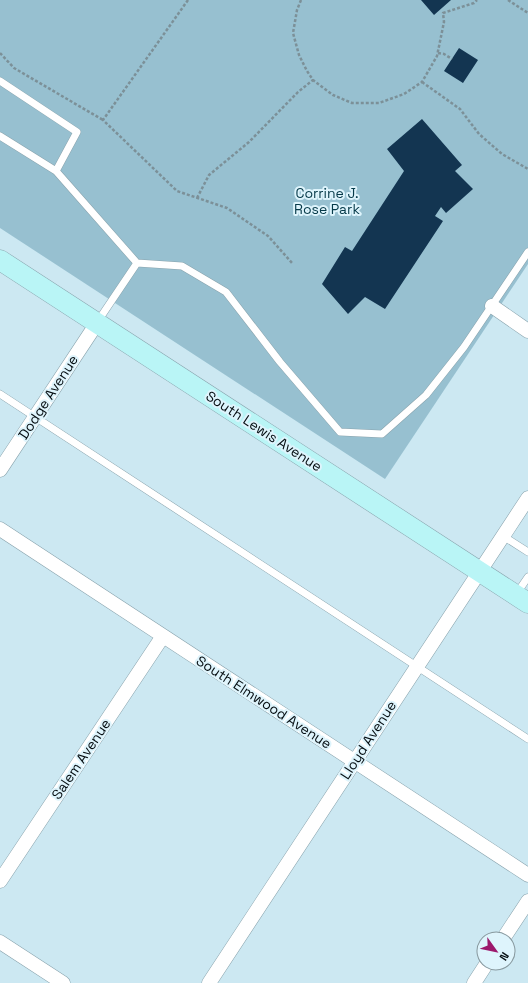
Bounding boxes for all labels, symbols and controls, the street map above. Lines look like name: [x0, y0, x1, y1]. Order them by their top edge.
park label: Corrine J. Rose Park: [294, 184, 360, 218]
street label: Dodge Avenue: [14, 351, 82, 443]
street label: South Lewis Avenue: [202, 387, 326, 475]
street label: South Elmwood Avenue: [193, 651, 335, 753]
street label: Lloyd Avenue: [336, 697, 400, 783]
street label: Salem Avenue: [47, 715, 115, 803]
north arrow: [476, 931, 516, 971]
text: N: [497, 950, 512, 963]

